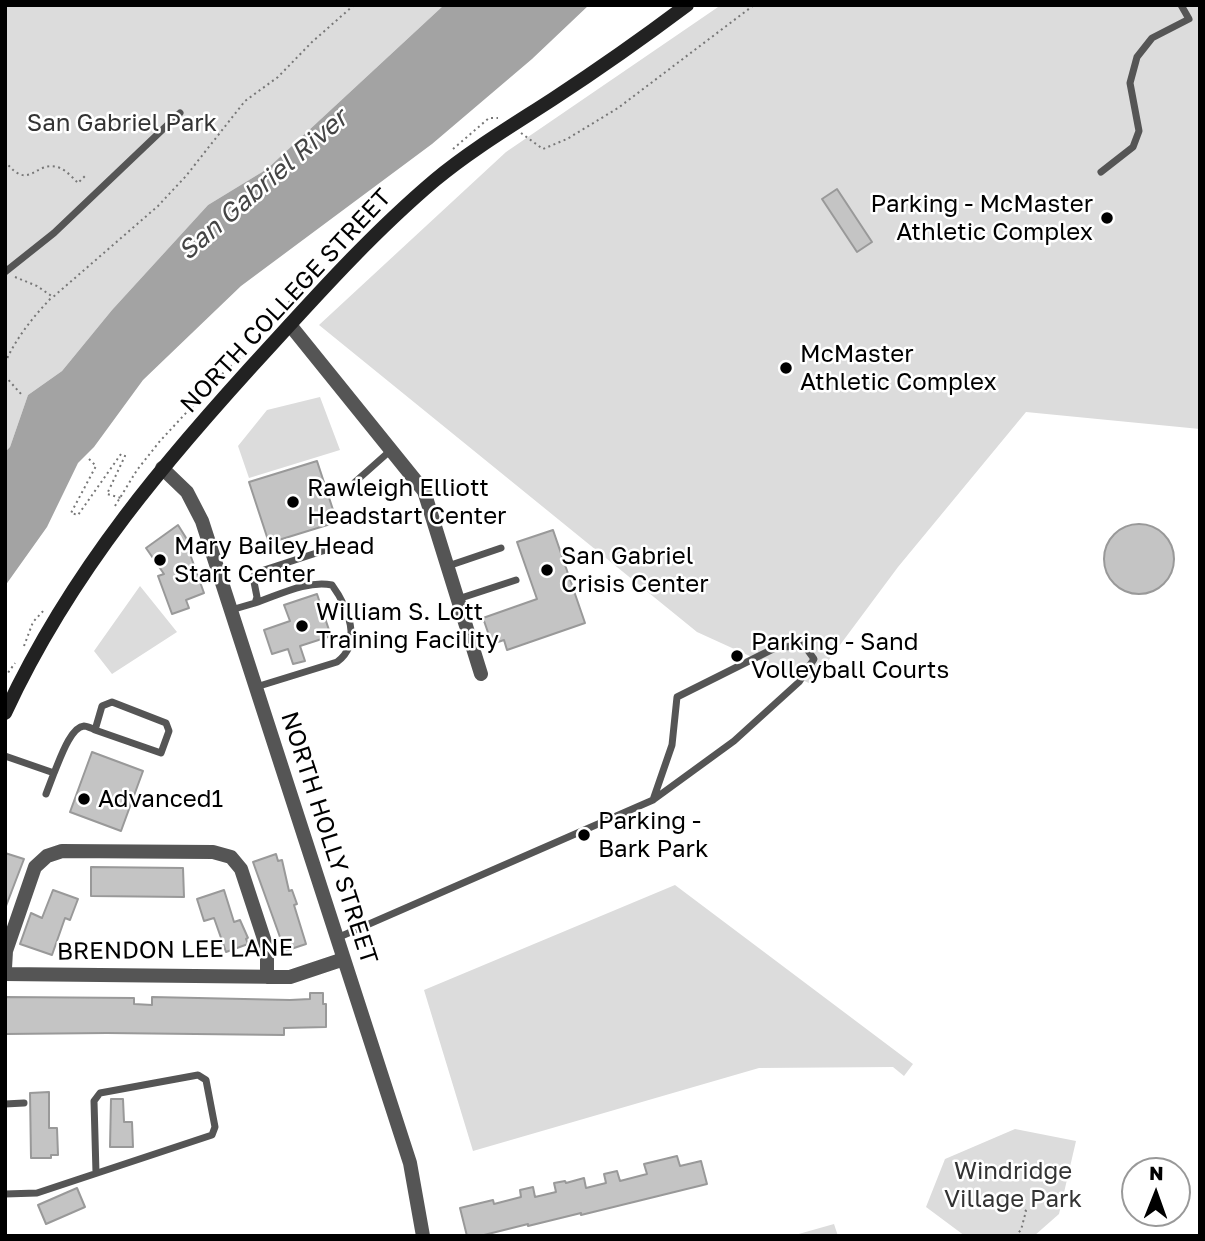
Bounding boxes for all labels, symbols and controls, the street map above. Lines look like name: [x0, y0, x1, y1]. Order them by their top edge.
water label: San Gabriel River: [172, 103, 354, 267]
park label: San Gabriel Park: [27, 109, 217, 137]
street label: NORTH COLLEGE STREET: [175, 183, 397, 419]
place label: Parking - McMaster Athletic Complex: [870, 190, 1093, 246]
marker: Parking - McMaster Athletic Complex: [1099, 210, 1115, 226]
place label: McMaster Athletic Complex: [800, 340, 997, 396]
marker: McMaster Athletic Complex: [778, 360, 794, 376]
place label: Rawleigh Elliott Headstart Center: [307, 474, 506, 530]
marker: Rawleigh Elliott Headstart Center: [285, 494, 301, 510]
place label: Mary Bailey Head Start Center: [174, 532, 375, 588]
place label: San Gabriel Crisis Center: [561, 542, 709, 598]
marker: Mary Bailey Head Start Center: [152, 552, 168, 568]
marker: San Gabriel Crisis Center: [539, 562, 555, 578]
place label: William S. Lott Training Facility: [316, 598, 499, 654]
marker: William S. Lott Training Facility: [294, 618, 310, 634]
place label: Parking - Sand Volleyball Courts: [751, 628, 949, 684]
marker: Parking - Sand Volleyball Courts: [729, 648, 745, 664]
street label: NORTH HOLLY STREET: [275, 708, 383, 968]
place label: Advanced1: [98, 785, 223, 813]
marker: Advanced1: [76, 791, 92, 807]
place label: Parking - Bark Park: [598, 807, 709, 863]
marker: Parking - Bark Park: [576, 827, 592, 843]
street label: BRENDON LEE LANE: [57, 934, 293, 966]
park label: Windridge Village Park: [944, 1157, 1082, 1213]
north arrow: [1121, 1157, 1191, 1227]
text: N: [1149, 1161, 1164, 1184]

